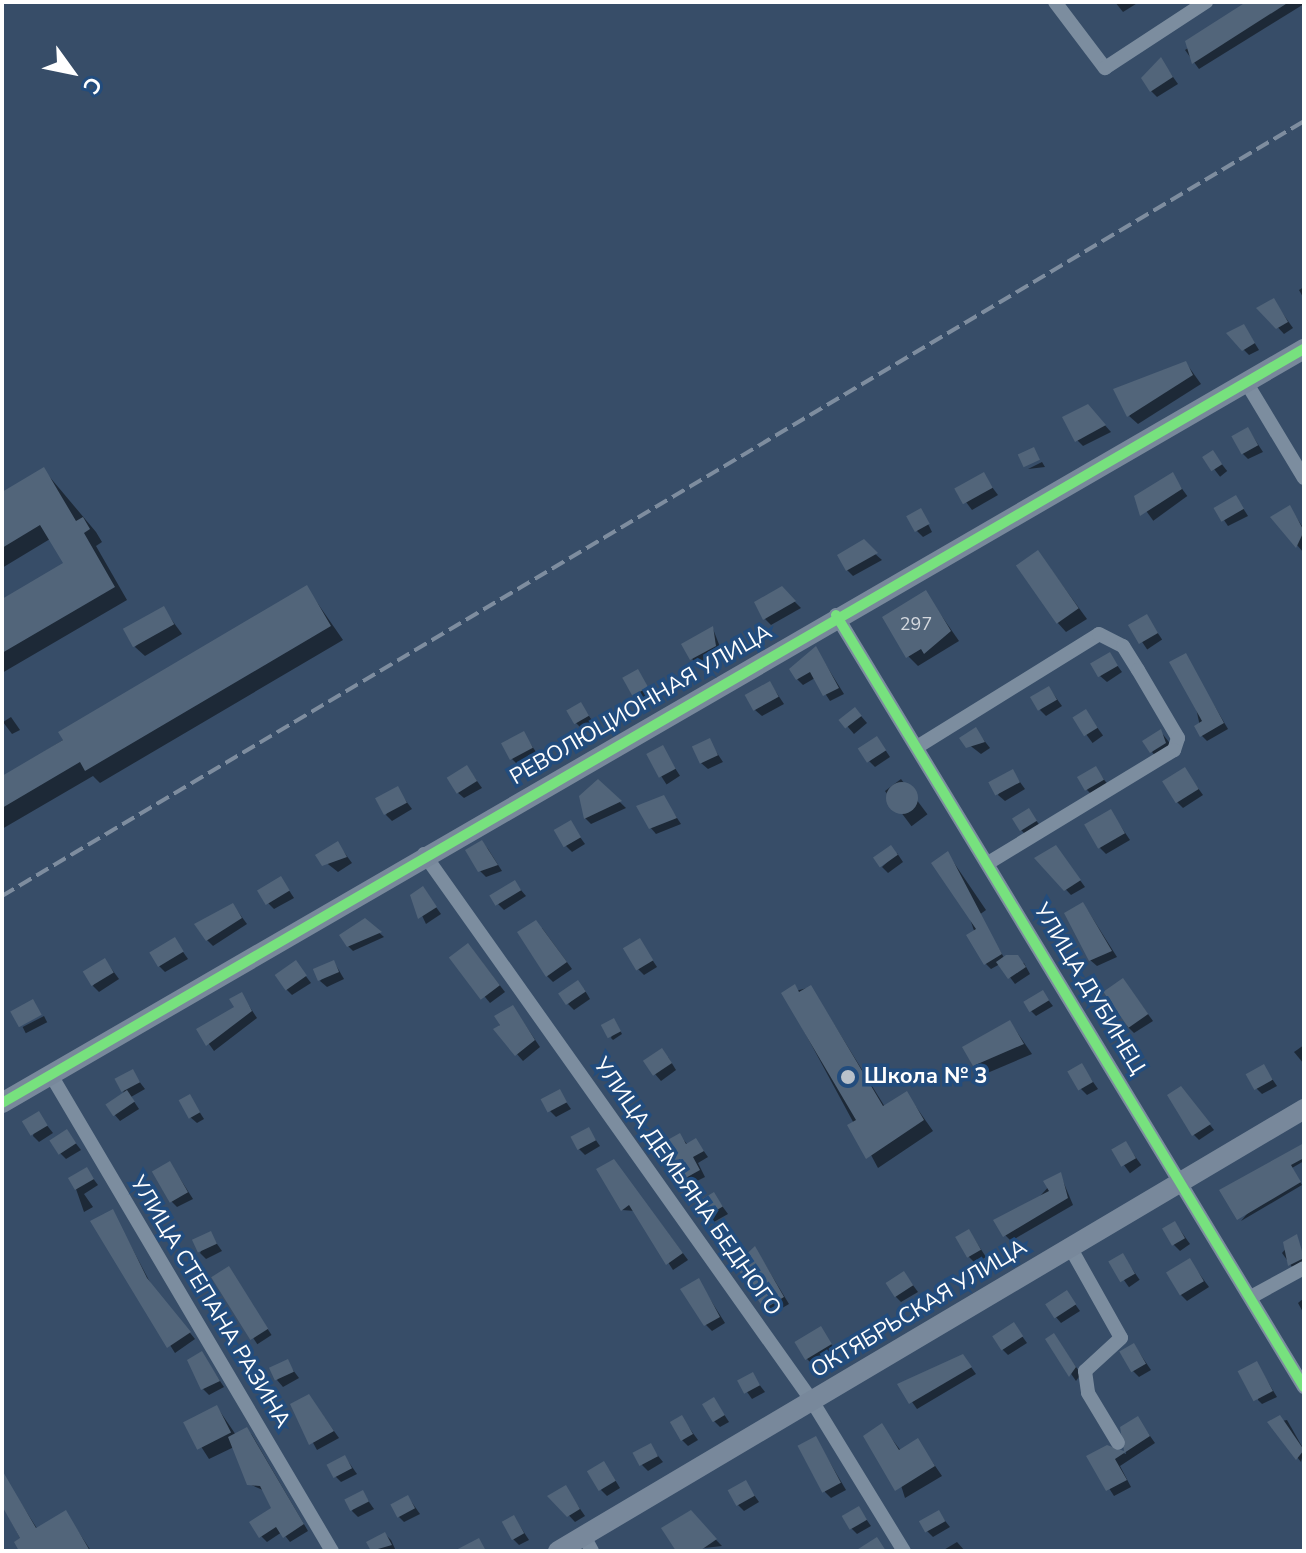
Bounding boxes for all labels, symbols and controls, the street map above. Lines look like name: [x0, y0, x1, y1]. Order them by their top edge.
north arrow: [32, 32, 112, 112]
text: С: [75, 71, 109, 100]
house number: 297: [900, 613, 932, 635]
street label: РЕВОЛЮЦИОННАЯ УЛИЦА: [505, 619, 777, 791]
street label: УЛИЦА ДУБИНЕЦ: [1028, 899, 1150, 1079]
street label: УЛИЦА ДЕМЬЯНА БЕДНОГО: [588, 1053, 786, 1321]
place label: Школа № 3: [864, 1064, 987, 1090]
marker: Школа № 3: [839, 1068, 857, 1086]
street label: УЛИЦА СТЕПАНА РАЗИНА: [124, 1171, 296, 1433]
street label: ОКТЯБРЬСКАЯ УЛИЦА: [806, 1234, 1032, 1384]

